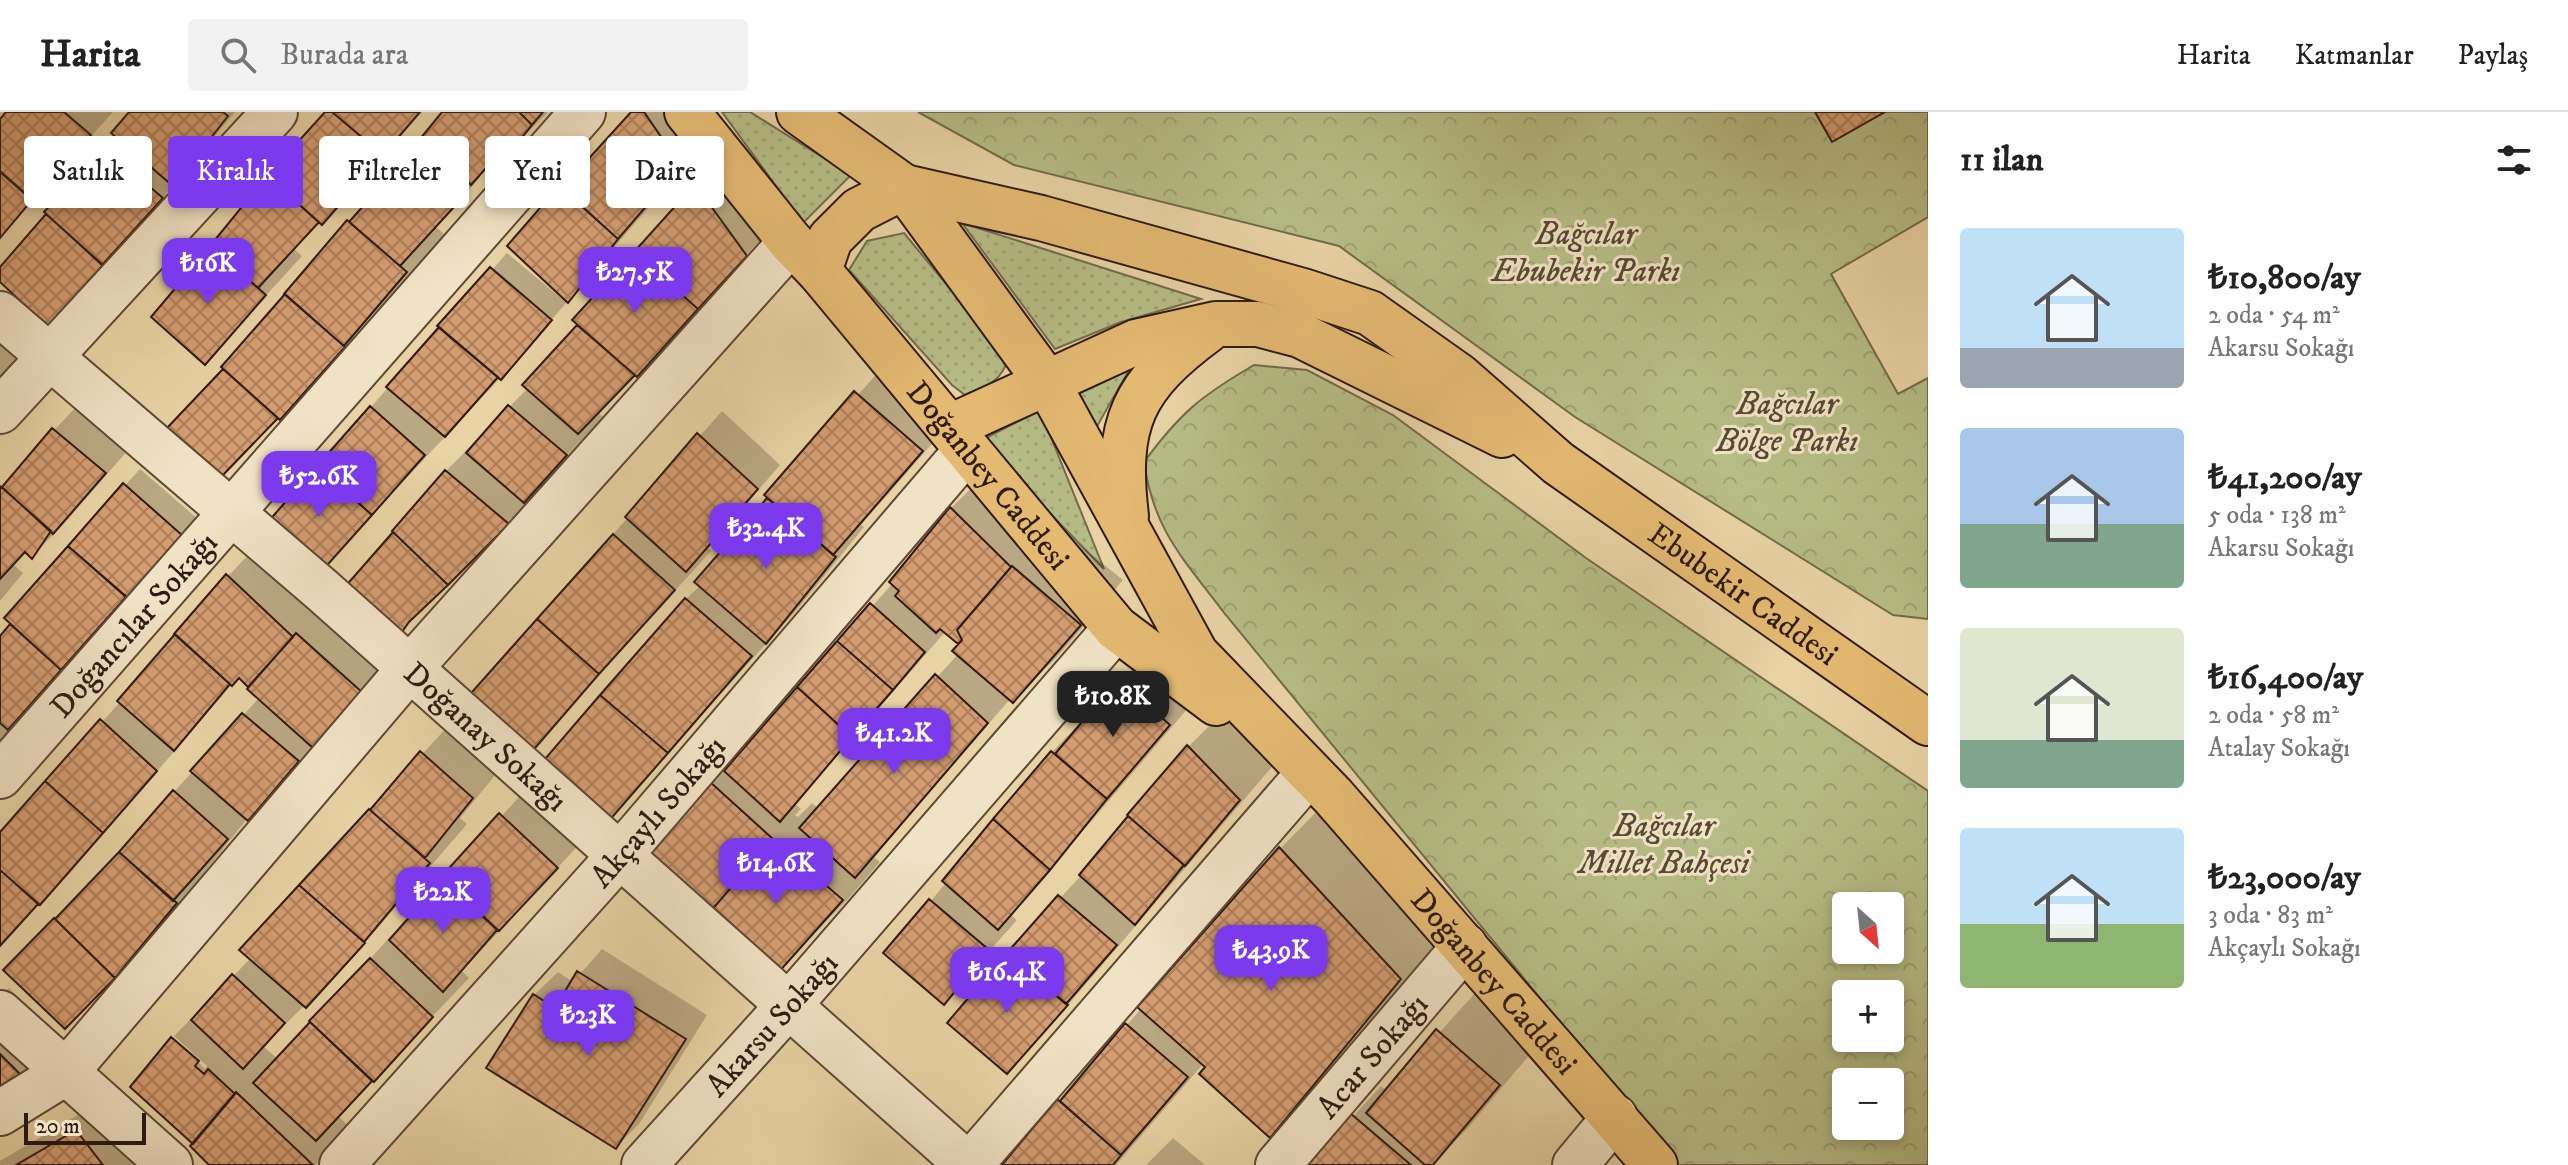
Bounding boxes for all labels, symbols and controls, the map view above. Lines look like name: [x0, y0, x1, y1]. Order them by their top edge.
search box: [188, 19, 748, 91]
text: Harita: [40, 31, 140, 79]
icon: search: [216, 33, 260, 77]
text: Burada ara: [280, 37, 409, 74]
text: Harita: [2177, 38, 2251, 73]
text: Katmanlar: [2295, 38, 2414, 73]
text: Paylaş: [2458, 38, 2528, 73]
chip: Satılık: [24, 136, 152, 208]
chip: Kiralık: [168, 136, 303, 208]
chip: Filtreler: [319, 136, 469, 208]
chip: Yeni: [485, 136, 590, 208]
chip: Daire: [606, 136, 724, 208]
icon: filters: [2492, 138, 2536, 182]
text: 11 ilan: [1960, 139, 2043, 181]
park label: Bağcılar Ebubekir Parkı: [1490, 215, 1680, 292]
pin: ₺16K: [161, 238, 255, 306]
text: ₺16K: [180, 247, 236, 280]
pin: ₺27.5K: [570, 247, 700, 315]
text: ₺27.5K: [596, 256, 674, 289]
text: ₺10,800/ay: [2208, 257, 2361, 299]
icon: home: [2024, 260, 2120, 356]
text: 2 oda · 54 m²: [2208, 299, 2340, 332]
text: Akarsu Sokağı: [2208, 332, 2354, 365]
street label: Doğanbey Caddesi: [897, 373, 1077, 579]
park label: Bağcılar Bölge Parkı: [1715, 385, 1858, 462]
pin: ₺52.6K: [254, 451, 384, 519]
text: ₺41,200/ay: [2208, 457, 2362, 499]
text: ₺52.6K: [280, 460, 358, 493]
icon: home: [2024, 460, 2120, 556]
text: 5 oda · 138 m²: [2208, 499, 2346, 532]
pin: ₺32.4K: [701, 503, 831, 571]
text: ₺32.4K: [727, 512, 805, 545]
street label: Ebubekir Caddesi: [1640, 515, 1845, 676]
street label: Doğancılar Sokağı: [42, 524, 227, 727]
text: Akarsu Sokağı: [2208, 532, 2354, 565]
street label: Doğanay Sokağı: [395, 654, 575, 821]
text: ₺16,400/ay: [2208, 657, 2363, 699]
icon: home: [2024, 660, 2120, 756]
pin: ₺10.8K: [1048, 671, 1178, 739]
text: ₺10.8K: [1075, 680, 1151, 713]
text: 2 oda · 58 m²: [2208, 699, 2339, 732]
pin: ₺41.2K: [829, 708, 959, 776]
text: ₺41.2K: [856, 717, 932, 750]
street label: Akçaylı Sokağı: [582, 728, 735, 897]
text: Atalay Sokağı: [2208, 732, 2350, 765]
park label: Bağcılar Millet Bahçesi: [1577, 807, 1751, 884]
pin: ₺14.6K: [711, 838, 841, 906]
text: ₺14.6K: [737, 847, 815, 880]
text: ₺23,000/ay: [2208, 857, 2361, 899]
icon: home: [2024, 860, 2120, 956]
pin: ₺22K: [396, 867, 490, 935]
text: ₺22K: [414, 876, 472, 909]
street label: Doğanbey Caddesi: [1401, 881, 1585, 1084]
north arrow: [1832, 892, 1904, 964]
map controls: [1832, 892, 1904, 1140]
text: 3 oda · 83 m²: [2208, 899, 2333, 932]
pin: ₺43.9K: [1206, 925, 1336, 993]
text: Akçaylı Sokağı: [2208, 932, 2361, 965]
text: ₺43.9K: [1233, 934, 1309, 967]
street label: Akarsu Sokağı: [698, 945, 848, 1106]
pin: ₺16.4K: [942, 947, 1072, 1015]
text: ₺16.4K: [968, 956, 1046, 989]
button: +: [1832, 980, 1904, 1052]
street label: Acar Sokağı: [1308, 986, 1438, 1128]
pin: ₺23K: [541, 990, 635, 1058]
text: ₺23K: [560, 999, 616, 1032]
button: −: [1832, 1068, 1904, 1140]
scale bar: [24, 1109, 146, 1145]
text: 20 m: [36, 1113, 80, 1140]

